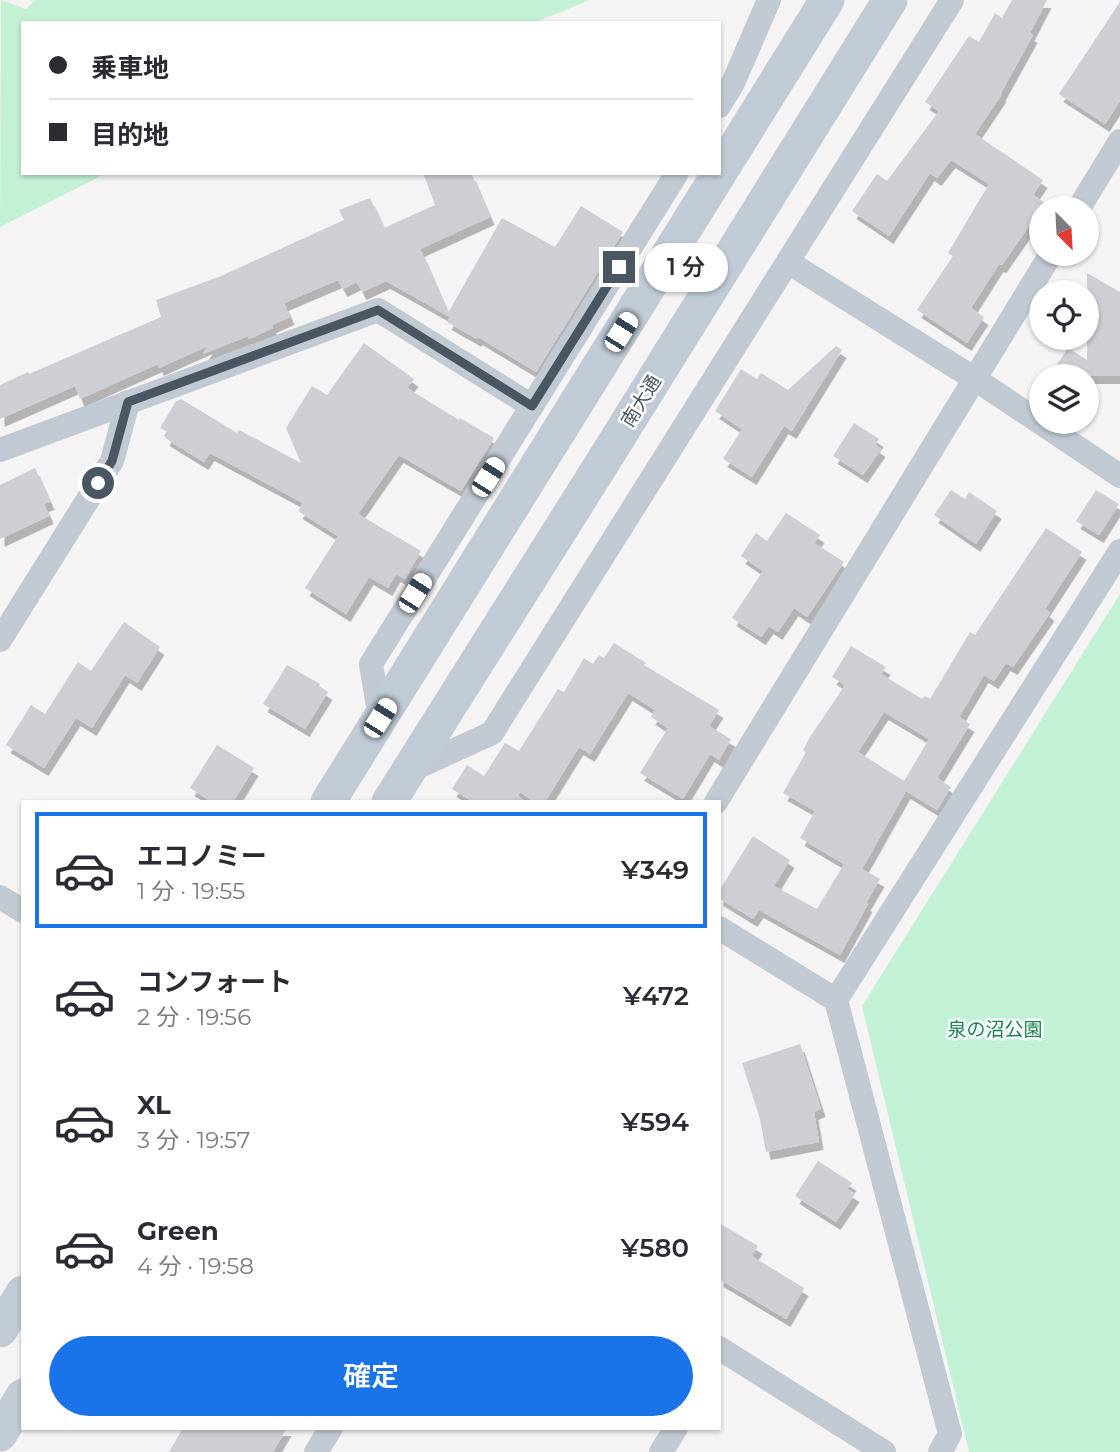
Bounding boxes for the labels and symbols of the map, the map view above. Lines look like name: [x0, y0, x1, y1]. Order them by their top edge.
north arrow: [1029, 196, 1099, 266]
callout: 1 分: [644, 243, 728, 292]
route end: [603, 251, 635, 283]
car: [601, 309, 642, 355]
street label: 南大通: [616, 371, 666, 431]
car: [468, 454, 509, 500]
route start: [82, 467, 114, 499]
car: [395, 570, 436, 616]
car: [360, 695, 401, 741]
park label: 泉の沼公園: [947, 1018, 1043, 1041]

